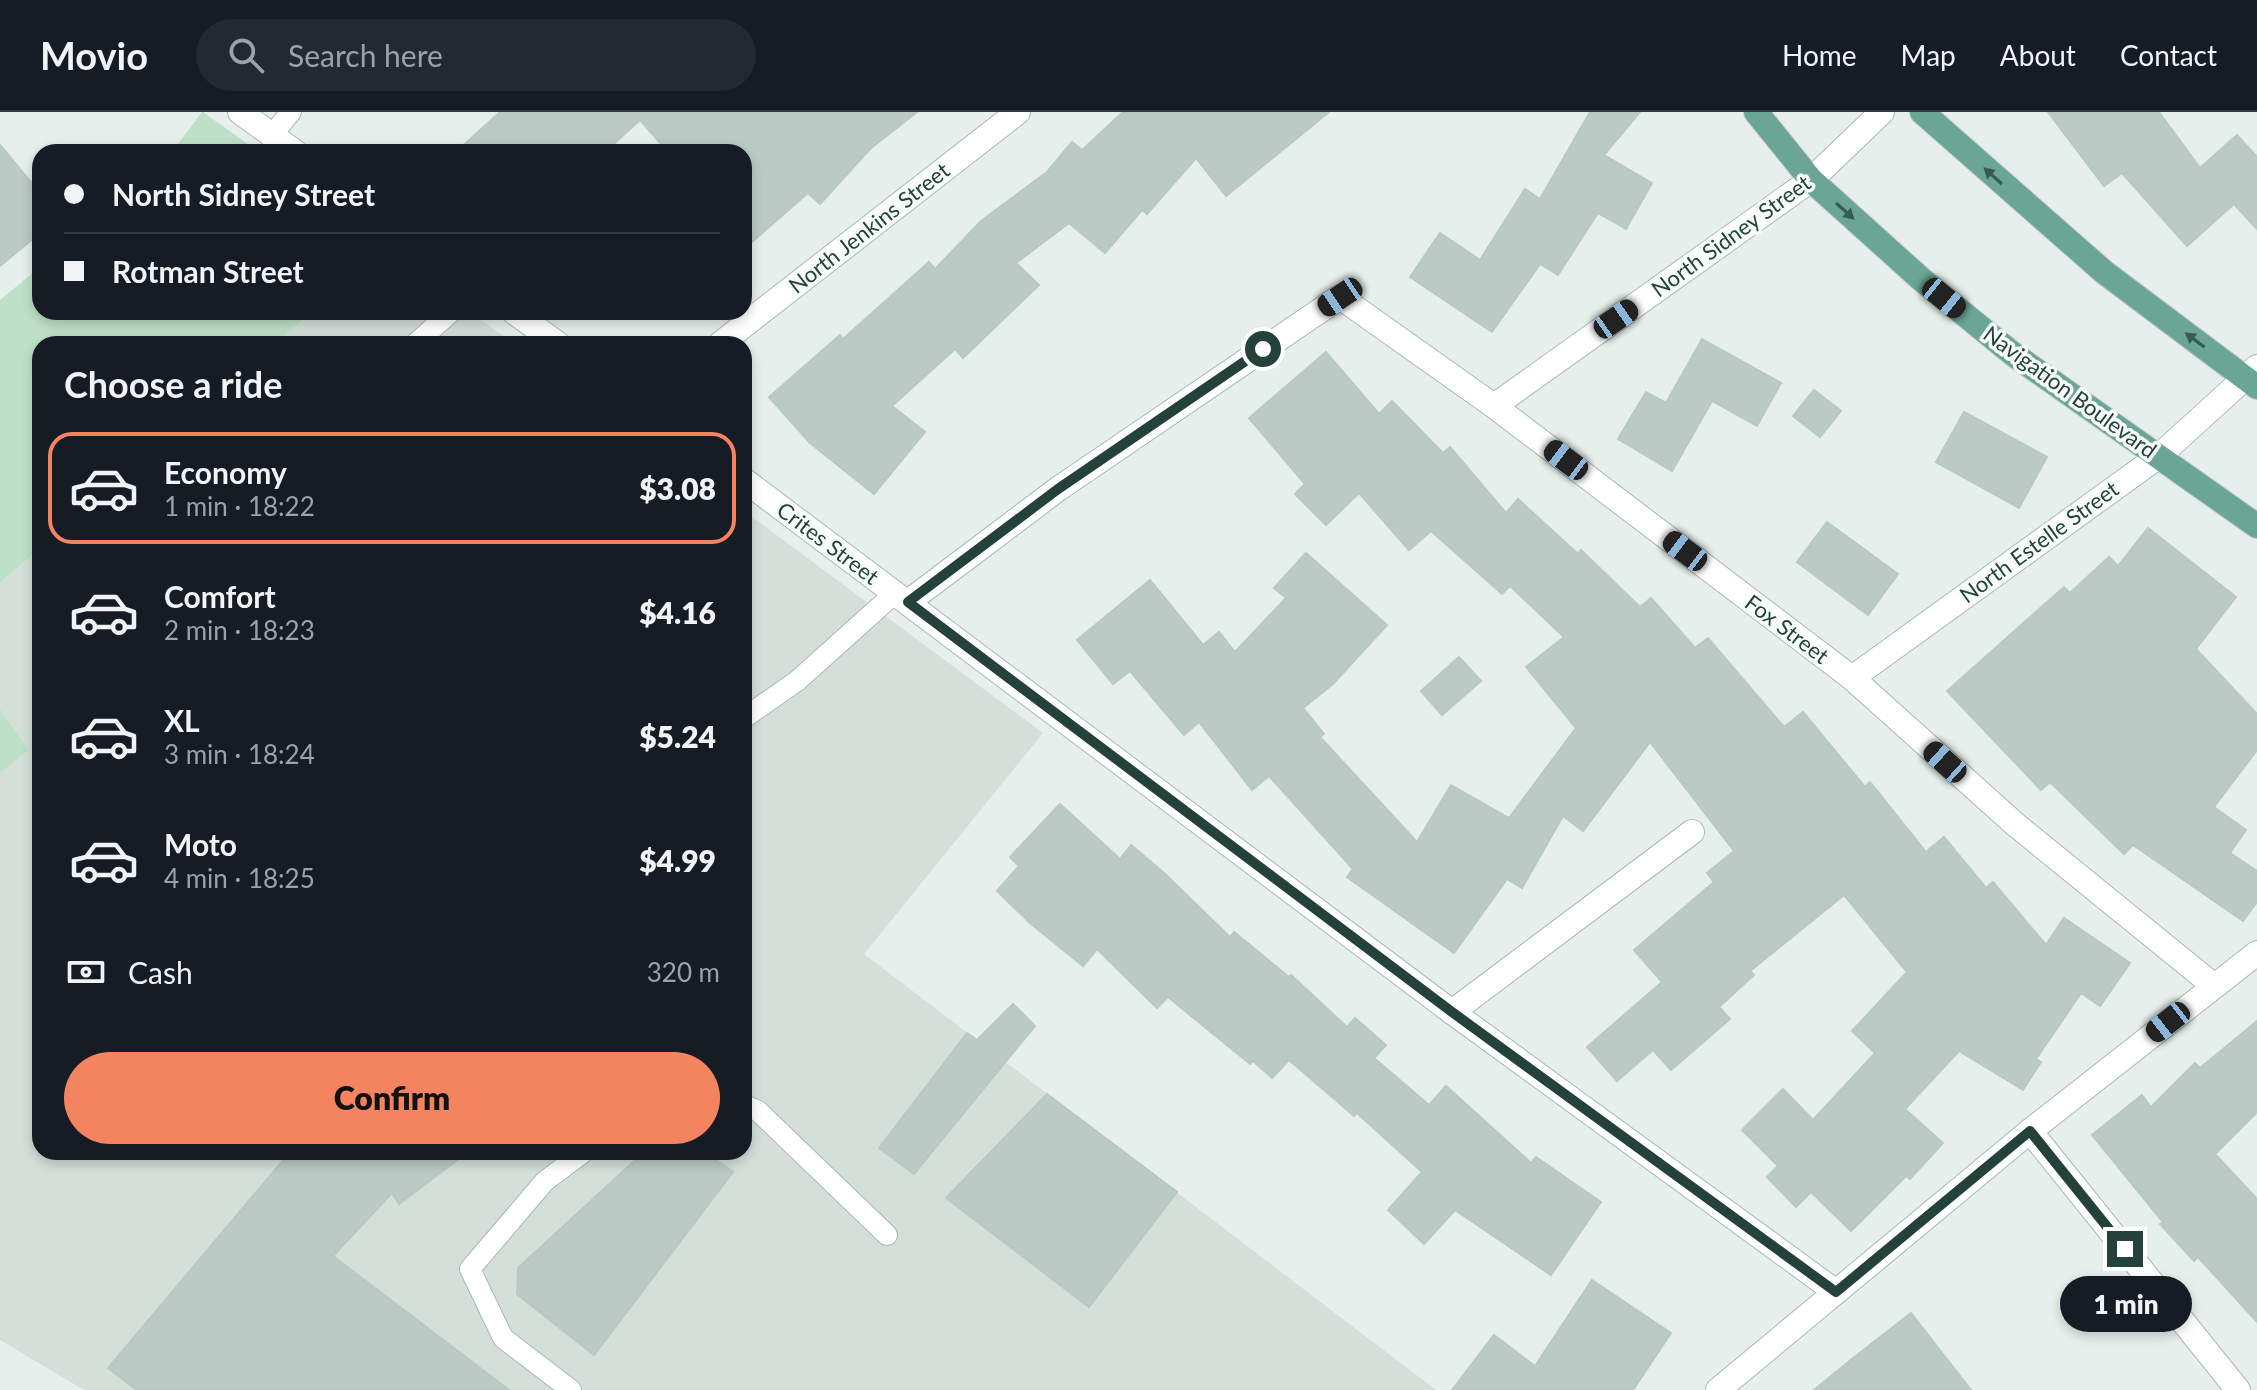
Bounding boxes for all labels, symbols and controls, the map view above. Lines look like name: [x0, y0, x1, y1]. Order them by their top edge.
search box: [196, 19, 756, 91]
text: Movio: [40, 32, 148, 78]
icon: search: [224, 33, 268, 77]
text: Search here: [288, 37, 443, 73]
text: Home: [1782, 38, 1857, 72]
text: Map: [1901, 38, 1956, 72]
text: About: [2000, 38, 2076, 72]
text: Contact: [2120, 38, 2217, 72]
street label: North Jenkins Street: [783, 156, 955, 299]
one-way arrow: [1983, 167, 2003, 185]
street label: North Sidney Street: [1646, 169, 1816, 302]
text: North Sidney Street: [112, 176, 375, 212]
one-way arrow: [1835, 202, 1855, 219]
text: Rotman Street: [112, 253, 304, 289]
car: [1313, 274, 1367, 320]
car: [1918, 274, 1970, 322]
car: [1589, 295, 1643, 343]
street label: Navigation Boulevard: [1979, 320, 2162, 463]
route start: [1245, 331, 1281, 367]
one-way arrow: [2184, 333, 2205, 349]
text: Choose a ride: [64, 362, 283, 406]
car: [1540, 436, 1592, 484]
icon: car: [68, 452, 140, 524]
text: Economy: [164, 454, 287, 490]
text: $3.08: [639, 470, 716, 506]
street label: North Estelle Street: [1954, 475, 2124, 608]
text: 1 min · 18:22: [164, 490, 315, 522]
street label: Crites Street: [772, 496, 885, 590]
car: [1659, 527, 1711, 575]
icon: car: [68, 576, 140, 648]
text: Comfort: [164, 578, 276, 614]
street label: Fox Street: [1740, 588, 1835, 669]
text: $4.16: [639, 594, 716, 630]
text: 2 min · 18:23: [164, 614, 315, 646]
icon: car: [68, 700, 140, 772]
text: XL: [164, 702, 200, 738]
text: $5.24: [639, 718, 716, 754]
car: [1919, 737, 1971, 787]
text: 3 min · 18:24: [164, 738, 315, 770]
icon: car: [68, 824, 140, 896]
text: Moto: [164, 826, 237, 862]
text: $4.99: [639, 842, 716, 878]
text: 4 min · 18:25: [164, 862, 315, 894]
icon: cash: [64, 950, 108, 994]
text: Cash: [128, 954, 193, 990]
text: 320 m: [647, 956, 720, 988]
car: [2142, 998, 2194, 1046]
button: Confirm: [64, 1052, 720, 1144]
route end: [2107, 1231, 2143, 1267]
callout: 1 min: [2059, 1277, 2191, 1333]
text: 1 min: [2094, 1288, 2158, 1320]

